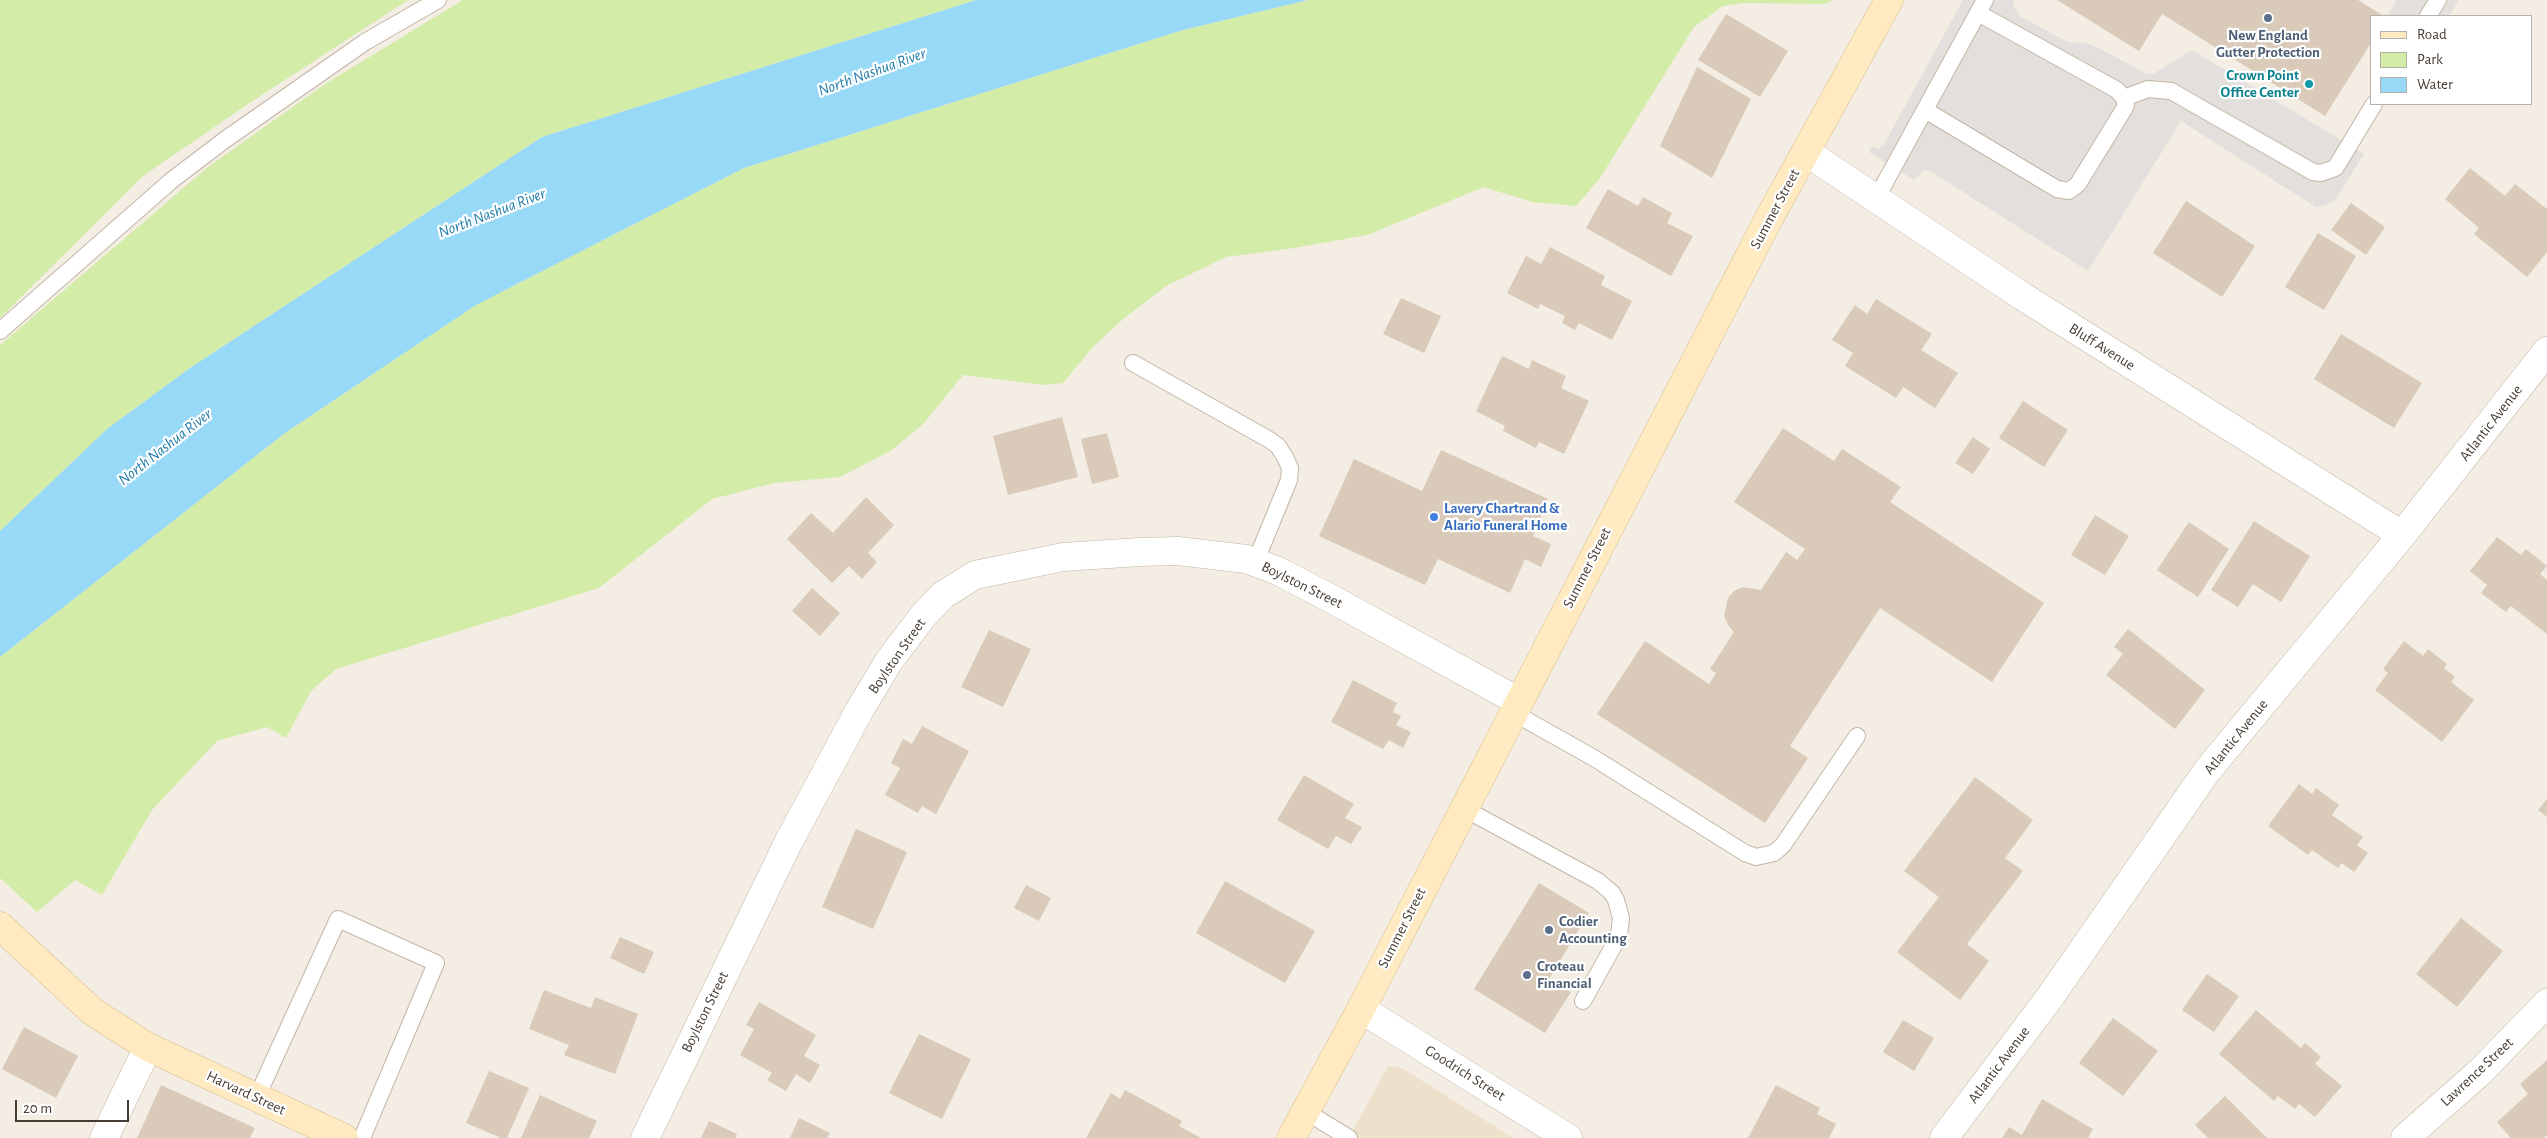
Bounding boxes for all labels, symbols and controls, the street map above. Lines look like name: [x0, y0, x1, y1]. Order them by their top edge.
marker: New England Gutter Protection: [2262, 12, 2274, 24]
legend: [2370, 15, 2532, 105]
place label: New England Gutter Protection: [2216, 26, 2320, 61]
text: Road: [2417, 27, 2447, 42]
water label: North Nashua River: [816, 44, 928, 100]
text: Park: [2417, 52, 2443, 67]
place label: Crown Point Office Center: [2221, 66, 2299, 101]
text: Water: [2417, 77, 2453, 92]
marker: Crown Point Office Center: [2303, 78, 2315, 90]
street label: Summer Street: [1746, 166, 1804, 252]
water label: North Nashua River: [436, 184, 548, 242]
street label: Bluff Avenue: [2066, 320, 2138, 374]
street label: Atlantic Avenue: [2456, 381, 2526, 465]
water label: North Nashua River: [114, 405, 216, 489]
place label: Lavery Chartrand & Alario Funeral Home: [1444, 499, 1567, 534]
marker: Lavery Chartrand & Alario Funeral Home: [1428, 511, 1440, 523]
street label: Summer Street: [1559, 525, 1615, 611]
street label: Boylston Street: [1258, 558, 1346, 612]
street label: Boylston Street: [864, 615, 930, 697]
street label: Atlantic Avenue: [2200, 696, 2272, 778]
street label: Summer Street: [1374, 885, 1430, 971]
place label: Codier Accounting: [1559, 912, 1627, 947]
marker: Codier Accounting: [1543, 924, 1555, 936]
place label: Croteau Financial: [1537, 957, 1592, 992]
street label: Boylston Street: [678, 968, 732, 1056]
marker: Croteau Financial: [1521, 969, 1533, 981]
street label: Atlantic Avenue: [1964, 1023, 2034, 1107]
street label: Lawrence Street: [2437, 1034, 2517, 1110]
street label: Goodrich Street: [1422, 1041, 1508, 1105]
street label: Harvard Street: [204, 1067, 288, 1119]
scale bar: [18, 1090, 131, 1122]
text: 20 m: [23, 1101, 52, 1116]

